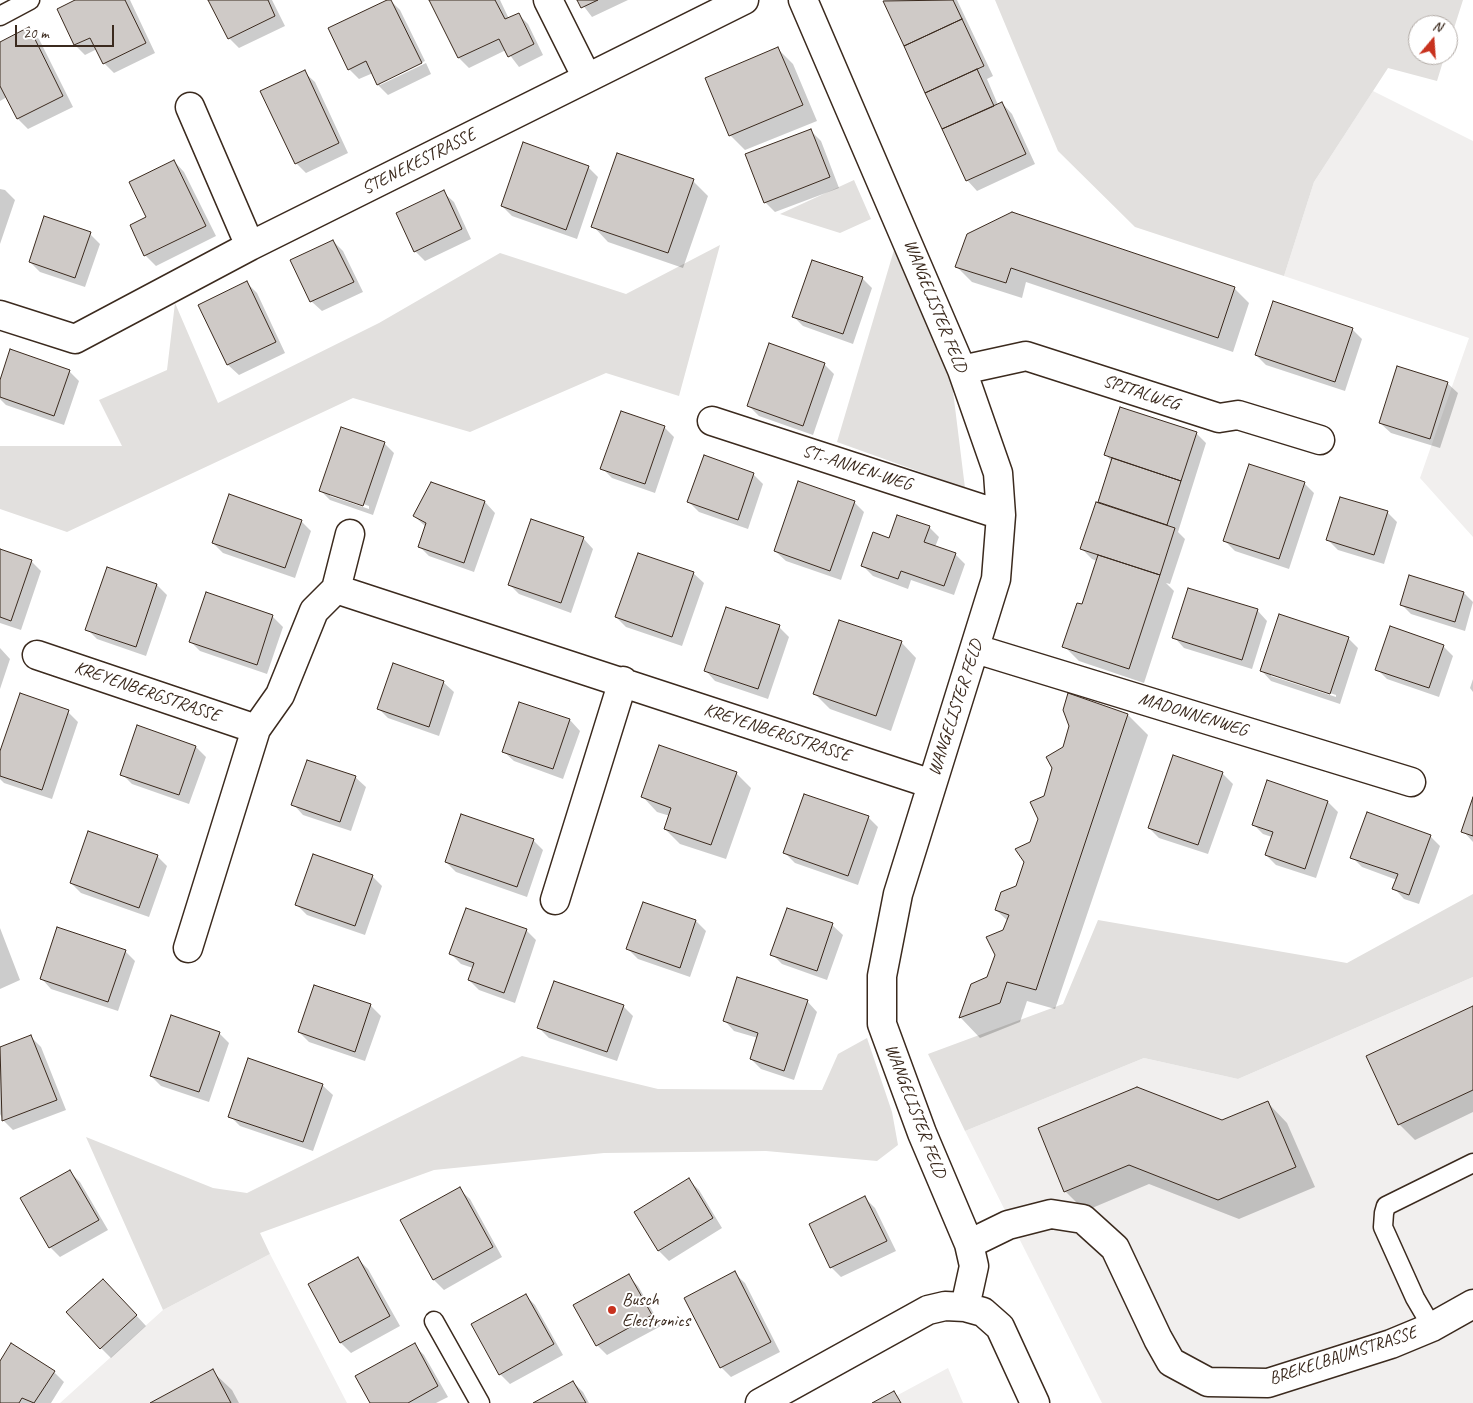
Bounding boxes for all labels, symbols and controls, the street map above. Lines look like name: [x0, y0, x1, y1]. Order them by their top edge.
scale bar: [18, 15, 116, 47]
north arrow: [1408, 15, 1458, 65]
text: N: [1431, 17, 1444, 36]
text: 20 m: [23, 24, 49, 43]
street label: STENEKESTRASSE: [359, 124, 479, 200]
street label: WANGELISTER FELD: [899, 236, 971, 376]
street label: SPITALWEG: [1100, 371, 1182, 415]
street label: ST.-ANNEN-WEG: [799, 440, 915, 496]
street label: WANGELISTER FELD: [924, 637, 988, 779]
street label: KREYENBERGSTRASSE: [71, 657, 223, 727]
street label: MADONNENWEG: [1136, 688, 1250, 742]
street label: KREYENBERGSTRASSE: [701, 699, 853, 767]
street label: WANGELISTER FELD: [880, 1041, 950, 1181]
place label: Busch Electronics: [622, 1289, 690, 1332]
marker: Busch Electronics: [606, 1304, 618, 1316]
street label: BREKELBAUMSTRASSE: [1266, 1322, 1420, 1390]

